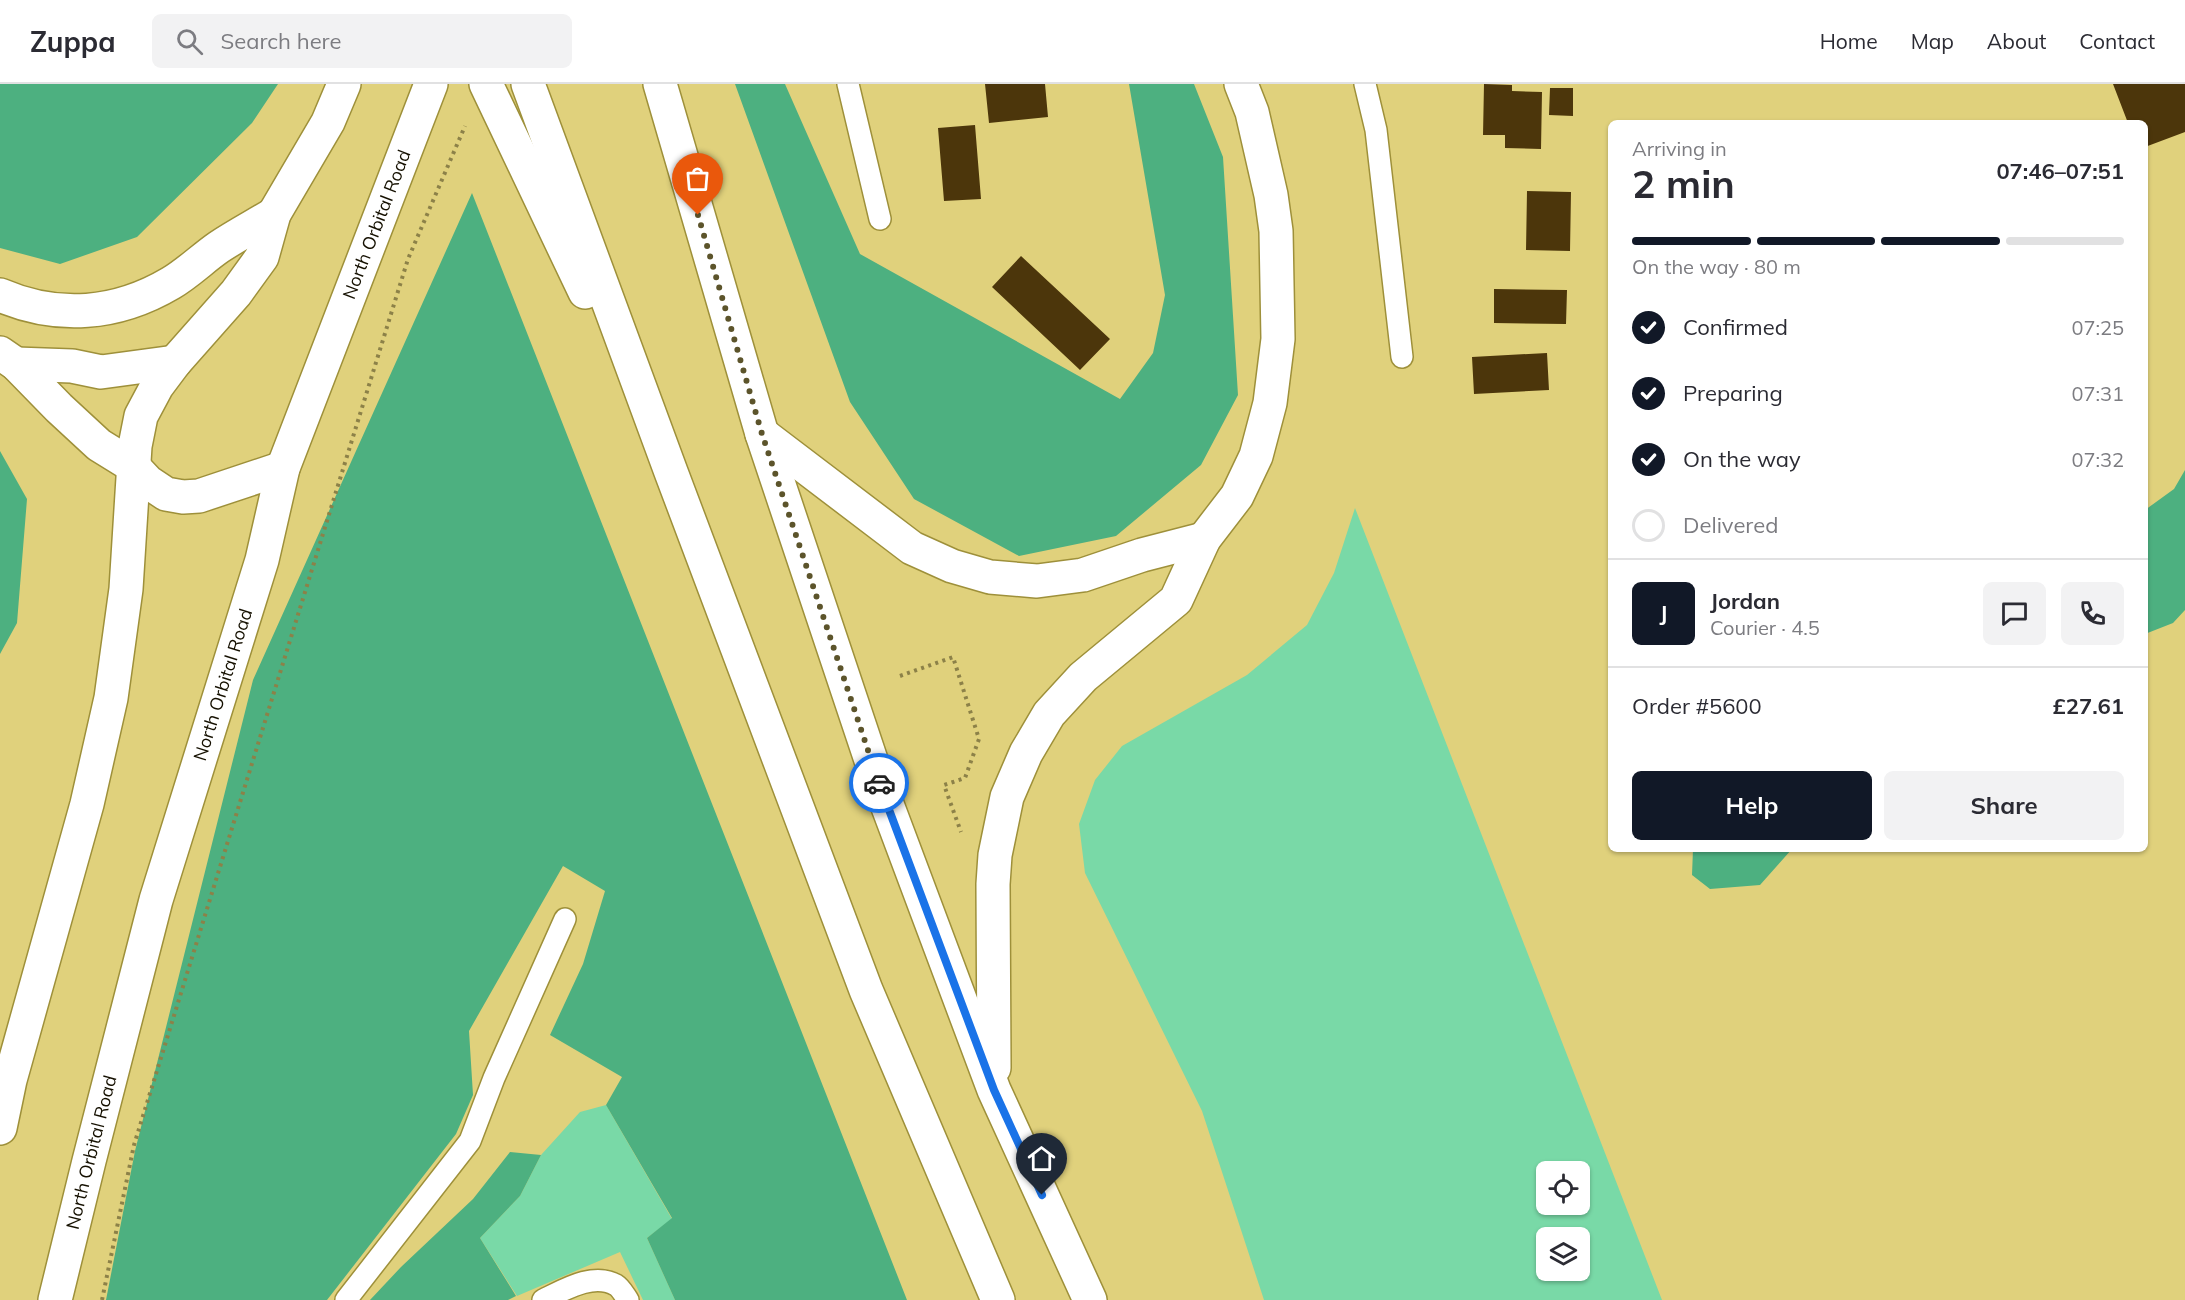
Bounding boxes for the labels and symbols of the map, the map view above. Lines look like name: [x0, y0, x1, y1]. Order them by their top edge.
street label: North Orbital Road: [337, 146, 416, 302]
pin: [672, 153, 723, 215]
street label: North Orbital Road: [188, 606, 257, 764]
courier: [849, 753, 909, 813]
street label: North Orbital Road: [61, 1073, 122, 1232]
pin: [1016, 1133, 1067, 1195]

